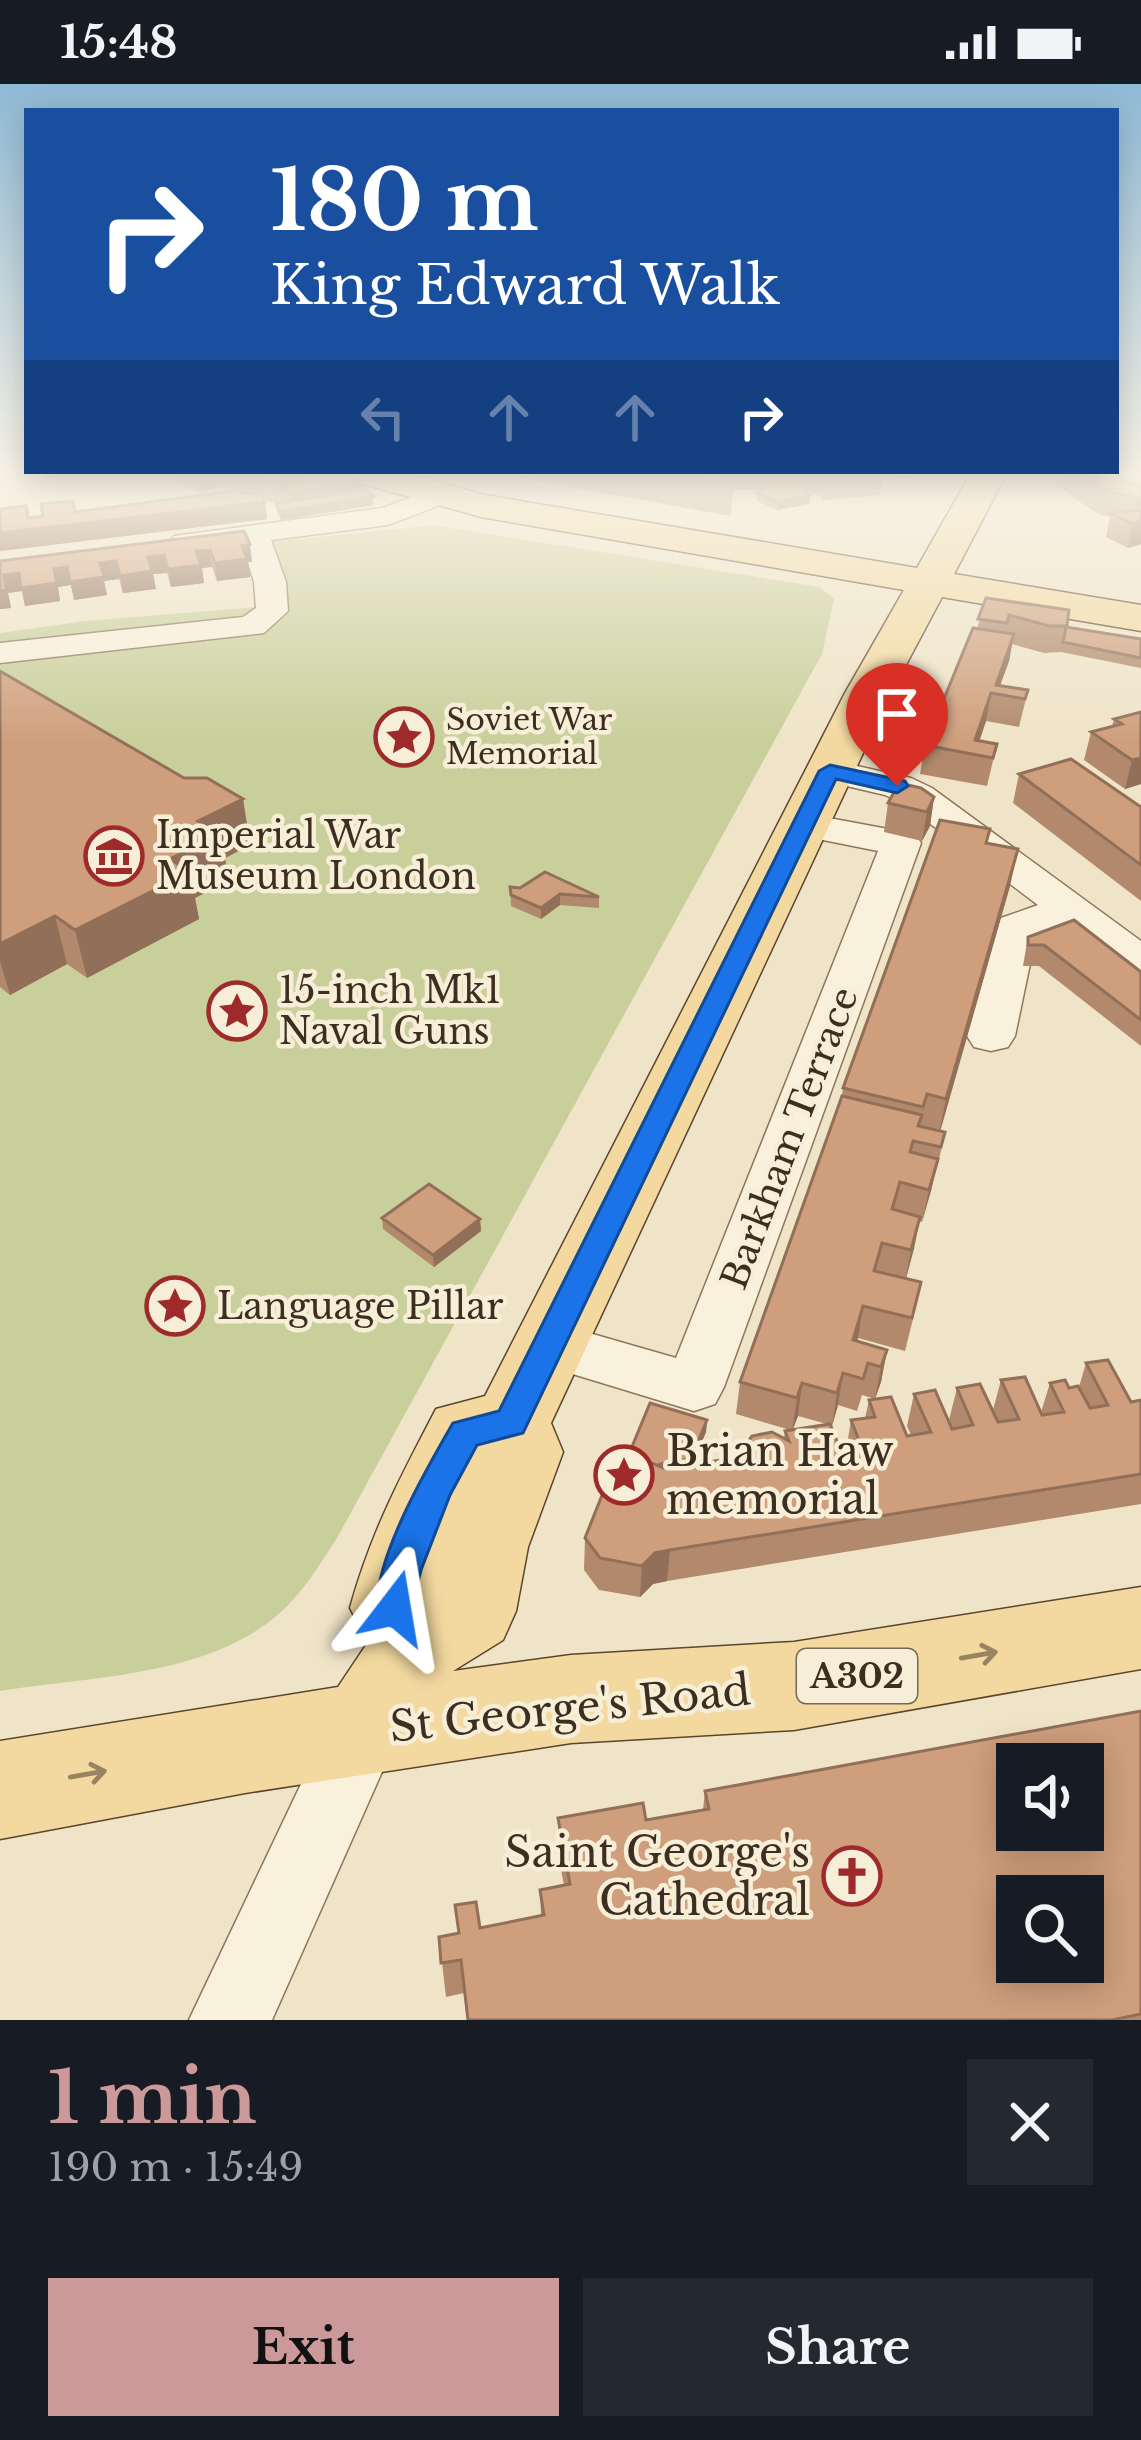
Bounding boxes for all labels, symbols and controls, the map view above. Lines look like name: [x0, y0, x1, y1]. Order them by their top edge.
text: 15:48: [60, 14, 178, 70]
text: 180 m: [270, 149, 539, 253]
icon: right: [72, 156, 228, 312]
text: King Edward Walk: [270, 252, 780, 319]
icon: left: [350, 384, 416, 450]
icon: ahead: [476, 384, 542, 450]
icon: ahead: [602, 384, 668, 450]
icon: right: [728, 384, 794, 450]
pin: [846, 663, 948, 786]
icon: arrive: [864, 681, 930, 747]
place label: Soviet War Memorial: [446, 701, 613, 772]
place icon: Soviet War Memorial: [373, 706, 435, 768]
place label: Imperial War Museum London: [156, 813, 476, 899]
museum icon: Imperial War Museum London: [83, 825, 145, 887]
place label: 15-inch Mk1 Naval Guns: [279, 968, 501, 1054]
place icon: 15-inch Mk1 Naval Guns: [206, 980, 268, 1042]
street label: Barkham Terrace: [711, 981, 868, 1295]
place icon: Language Pillar: [144, 1275, 206, 1337]
place label: Language Pillar: [217, 1284, 503, 1329]
place label: Brian Haw memorial: [666, 1425, 894, 1525]
place icon: Brian Haw memorial: [593, 1444, 655, 1506]
position arrow: [332, 1545, 458, 1671]
one-way arrow: [959, 1643, 998, 1666]
road number: A302: [797, 1649, 917, 1703]
street label: St George's Road: [387, 1663, 753, 1753]
map controls: [996, 1743, 1104, 1983]
button: sound: [996, 1743, 1104, 1851]
one-way arrow: [68, 1762, 107, 1784]
place label: Saint George's Cathedral: [504, 1826, 810, 1926]
church icon: Saint George's Cathedral: [821, 1845, 883, 1907]
button: search: [996, 1875, 1104, 1983]
text: 1 min: [48, 2053, 257, 2142]
button: close: [967, 2059, 1093, 2185]
text: 190 m · 15:49: [48, 2143, 303, 2192]
button: Exit: [48, 2278, 559, 2416]
button: Share: [583, 2278, 1093, 2416]

